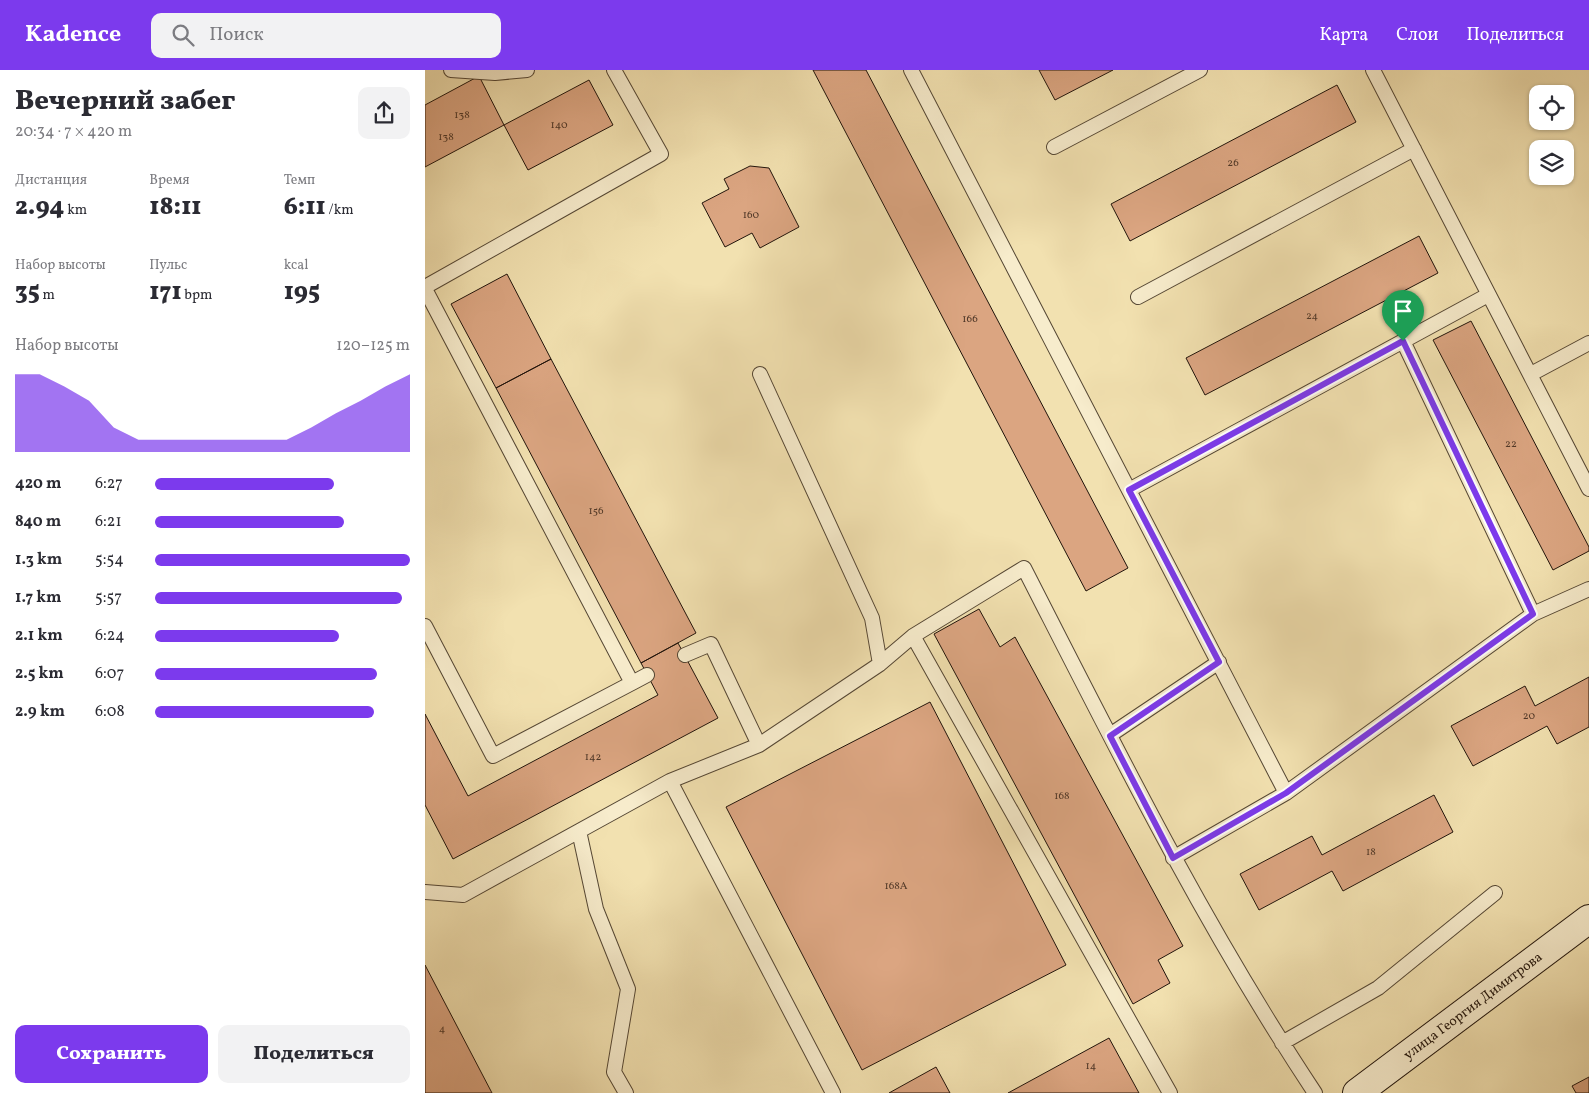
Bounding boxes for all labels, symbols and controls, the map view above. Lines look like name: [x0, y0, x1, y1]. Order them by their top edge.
search box: [151, 13, 501, 58]
text: Kadence: [25, 18, 121, 52]
icon: search: [169, 21, 197, 49]
text: Поиск: [209, 22, 264, 48]
text: Карта: [1320, 23, 1368, 48]
text: Слои: [1396, 23, 1438, 48]
text: Поделиться: [1466, 23, 1564, 48]
text: Вечерний забег: [15, 82, 235, 121]
map controls: [1529, 85, 1574, 185]
button: locate: [1529, 85, 1574, 130]
button: share: [358, 87, 410, 139]
house number: 138: [454, 108, 470, 123]
house number: 140: [550, 118, 568, 133]
text: 20:34 · 7 × 420 m: [15, 121, 132, 143]
house number: 138: [438, 130, 454, 145]
button: layers: [1529, 140, 1574, 185]
house number: 26: [1227, 156, 1239, 171]
text: Дистанция: [15, 171, 87, 190]
text: Время: [149, 171, 190, 190]
text: Темп: [284, 171, 315, 190]
text: 2.94: [15, 190, 64, 225]
text: 18:11: [149, 190, 201, 225]
text: 6:11: [284, 190, 326, 225]
text: km: [64, 201, 87, 220]
text: /km: [326, 201, 354, 220]
house number: 160: [743, 208, 760, 223]
text: Набор высоты: [15, 256, 106, 275]
text: Пульс: [149, 256, 187, 275]
text: kcal: [284, 256, 309, 275]
text: 35: [15, 275, 40, 310]
text: 171: [149, 275, 182, 310]
text: 195: [284, 275, 320, 310]
text: m: [40, 286, 55, 305]
text: bpm: [182, 286, 212, 305]
pin: [1382, 290, 1424, 341]
icon: arrive: [1389, 297, 1417, 325]
house number: 24: [1306, 309, 1318, 324]
house number: 166: [962, 312, 978, 327]
text: Набор высоты: [15, 335, 119, 357]
text: 120–125 m: [336, 335, 410, 357]
house number: 22: [1505, 437, 1517, 452]
text: 420 m: [15, 473, 61, 495]
text: 6:27: [95, 473, 123, 495]
house number: 156: [588, 504, 604, 519]
text: 840 m: [15, 511, 61, 533]
text: 6:21: [95, 511, 122, 533]
text: 1.3 km: [15, 549, 62, 571]
text: 5:54: [95, 549, 124, 571]
text: 1.7 km: [15, 587, 62, 609]
text: 5:57: [95, 587, 122, 609]
text: 2.1 km: [15, 625, 63, 647]
text: 6:24: [95, 625, 125, 647]
text: 2.5 km: [15, 663, 64, 685]
text: 6:07: [95, 663, 124, 685]
text: 2.9 km: [15, 701, 65, 723]
text: 6:08: [95, 701, 125, 723]
house number: 20: [1523, 709, 1536, 724]
house number: 142: [585, 750, 601, 765]
house number: 168: [1054, 789, 1070, 804]
house number: 18: [1366, 845, 1376, 860]
house number: 168А: [884, 879, 908, 894]
street label: улица Георгия Димитрова: [1400, 948, 1546, 1064]
house number: 4: [439, 1022, 446, 1037]
button: Сохранить: [15, 1025, 208, 1083]
button: Поделиться: [218, 1025, 410, 1083]
house number: 14: [1086, 1059, 1097, 1074]

